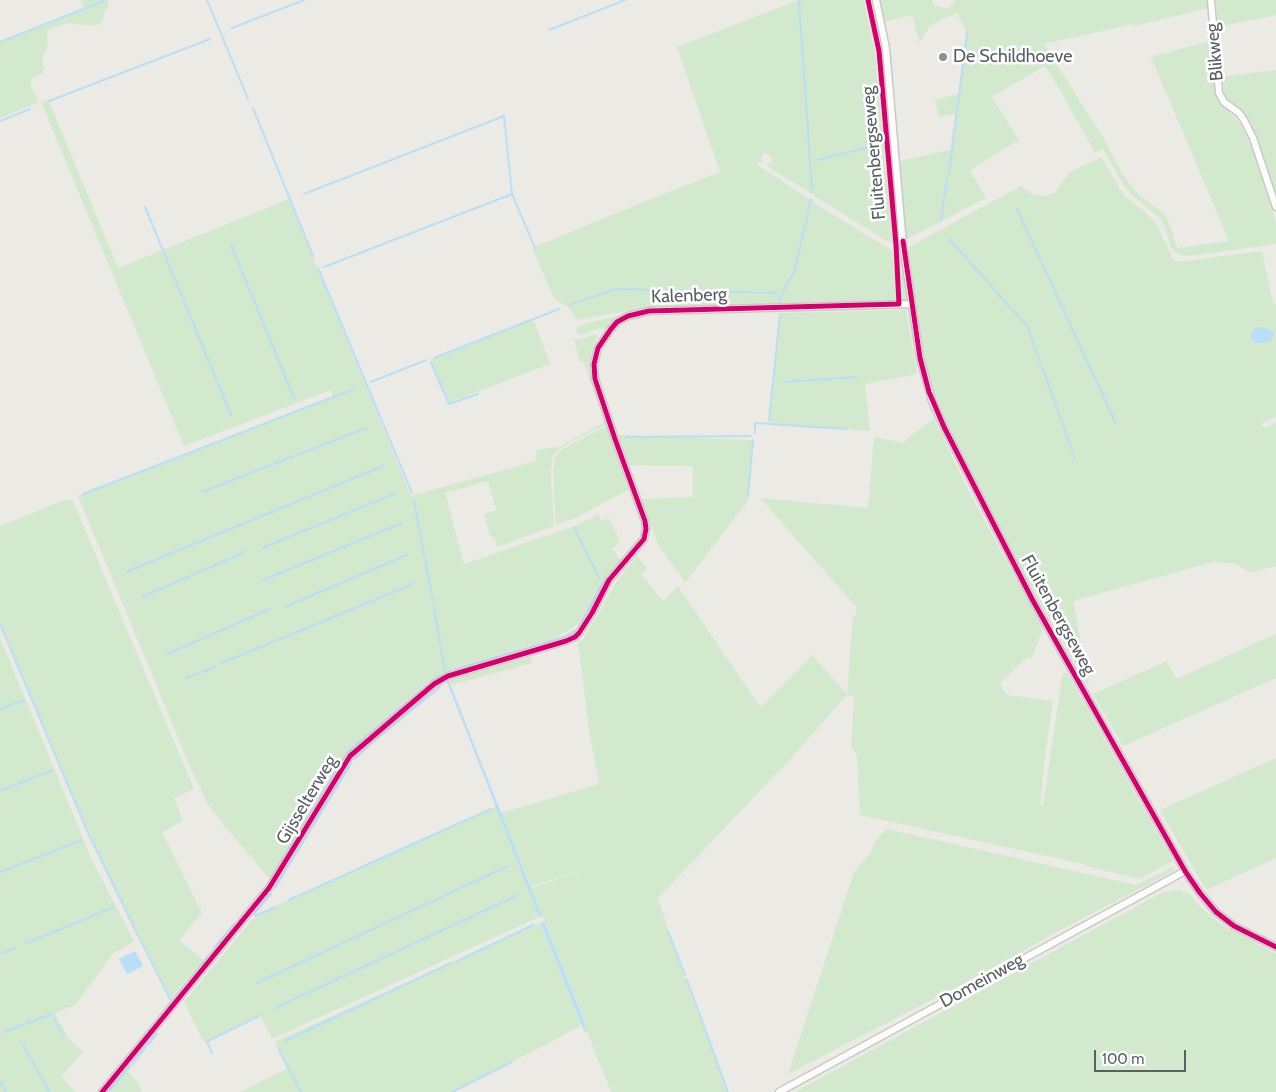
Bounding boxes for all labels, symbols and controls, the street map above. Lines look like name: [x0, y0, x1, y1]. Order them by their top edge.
street label: Blikweg: [1202, 22, 1228, 82]
place label: De Schildhoeve: [953, 46, 1072, 68]
marker: De Schildhoeve: [937, 51, 949, 63]
street label: Fluitenbergseweg: [857, 85, 891, 221]
street label: Kalenberg: [651, 284, 727, 308]
street label: Fluitenbergseweg: [1016, 551, 1100, 679]
street label: Gijsselterweg: [272, 752, 342, 848]
street label: Domeinweg: [936, 949, 1028, 1013]
scale bar: [1096, 1040, 1188, 1072]
text: 100 m: [1102, 1050, 1144, 1068]

